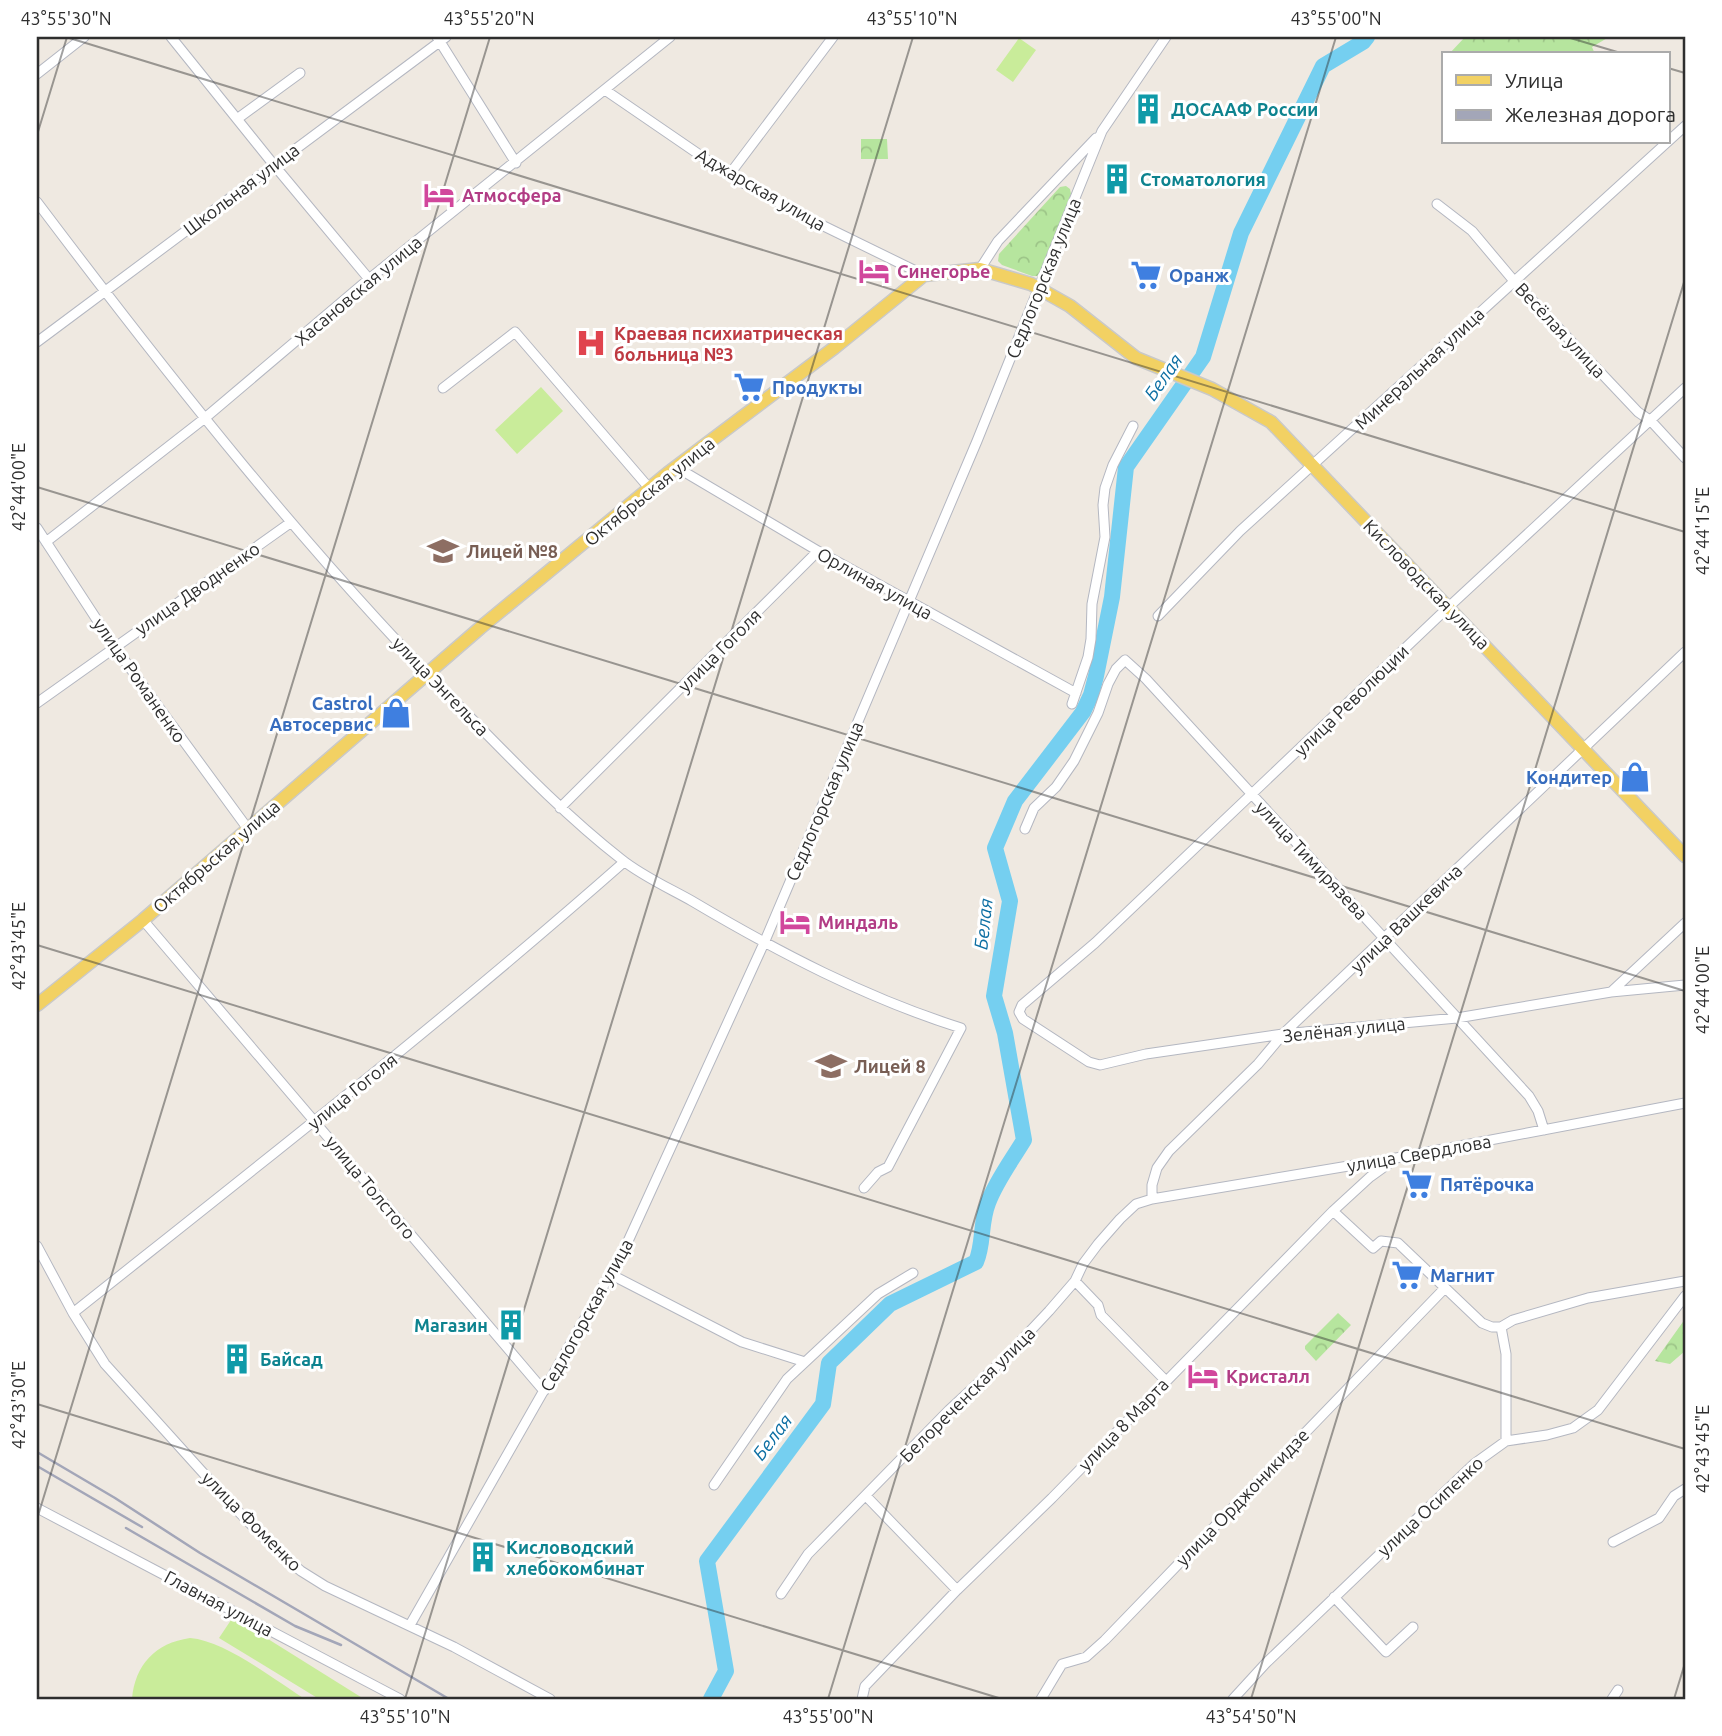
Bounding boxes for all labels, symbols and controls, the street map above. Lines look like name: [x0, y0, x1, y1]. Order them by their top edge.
text: 43°55'30"N: [20, 8, 112, 28]
text: 43°55'20"N: [443, 8, 535, 28]
text: 43°55'10"N: [866, 8, 958, 28]
text: 43°55'00"N: [1290, 8, 1382, 28]
legend: [1442, 52, 1670, 144]
text: Улица: [1505, 68, 1563, 92]
building icon: ДОСААФ России: [1131, 92, 1165, 126]
place label: ДОСААФ России: [1171, 99, 1318, 119]
text: Железная дорога: [1505, 102, 1676, 126]
street label: Школьная улица: [179, 139, 303, 239]
street label: Аджарская улица: [693, 144, 829, 234]
building icon: Стоматология: [1100, 162, 1134, 196]
place label: Стоматология: [1140, 169, 1266, 189]
hotel icon: Атмосфера: [422, 178, 456, 212]
place label: Атмосфера: [462, 185, 562, 205]
street label: Седлогорская улица: [1002, 195, 1084, 361]
street label: Хасановская улица: [291, 231, 425, 349]
hotel icon: Синегорье: [857, 254, 891, 288]
supermarket icon: Оранж: [1129, 258, 1163, 292]
place label: Синегорье: [897, 261, 990, 281]
place label: Оранж: [1169, 265, 1229, 285]
street label: Весёлая улица: [1512, 278, 1610, 382]
street label: Минеральная улица: [1350, 303, 1488, 433]
place label: Краевая психиатрическая больница №3: [614, 323, 843, 364]
hospital icon: Краевая психиатрическая больница №3: [574, 326, 608, 360]
water label: Белая: [1139, 349, 1187, 404]
supermarket icon: Продукты: [732, 370, 766, 404]
place label: Продукты: [772, 377, 862, 397]
street label: Октябрьская улица: [580, 432, 718, 550]
text: 42°44'00"E: [8, 443, 28, 531]
text: 42°44'15"E: [1692, 487, 1712, 575]
street label: Кисловодская улица: [1360, 515, 1494, 653]
school or university icon: Лицей №8: [426, 534, 460, 568]
street label: улица Дводненко: [131, 538, 263, 638]
place label: Лицей №8: [466, 541, 558, 561]
street label: Орлиная улица: [814, 543, 936, 623]
street label: улица Гоголя: [673, 604, 765, 696]
street label: улица Романенко: [90, 614, 190, 746]
street label: улица Энгельса: [389, 632, 493, 740]
street label: улица Революции: [1290, 640, 1412, 760]
place label: Castrol Автосервис: [269, 693, 374, 734]
shop icon: Castrol Автосервис: [379, 696, 413, 730]
street label: Седлогорская улица: [781, 718, 867, 884]
shop icon: Кондитер: [1618, 760, 1652, 794]
place label: Кондитер: [1526, 767, 1612, 787]
street label: Октябрьская улица: [149, 796, 283, 916]
street label: улица Тимирязева: [1252, 797, 1372, 923]
street label: улица Вашкевича: [1346, 860, 1466, 976]
water label: Белая: [969, 897, 997, 951]
text: 42°43'45"E: [8, 902, 28, 990]
hotel icon: Миндаль: [778, 905, 812, 939]
place label: Миндаль: [818, 912, 898, 932]
text: 42°44'00"E: [1692, 946, 1712, 1034]
street label: Зелёная улица: [1282, 1013, 1406, 1045]
street label: улица Гоголя: [303, 1049, 401, 1133]
school or university icon: Лицей 8: [814, 1049, 848, 1083]
place label: Лицей 8: [854, 1056, 926, 1076]
street label: улица Свердлова: [1345, 1130, 1493, 1176]
street label: улица Толстого: [322, 1131, 420, 1243]
supermarket icon: Пятёрочка: [1400, 1167, 1434, 1201]
place label: Пятёрочка: [1440, 1174, 1534, 1194]
street label: Седлогорская улица: [536, 1235, 636, 1395]
supermarket icon: Магнит: [1390, 1258, 1424, 1292]
place label: Магнит: [1430, 1265, 1494, 1285]
building icon: Магазин: [494, 1308, 528, 1342]
place label: Магазин: [414, 1315, 488, 1335]
street label: Белореченская улица: [895, 1322, 1039, 1466]
building icon: Байсад: [220, 1342, 254, 1376]
place label: Байсад: [260, 1349, 323, 1369]
hotel icon: Кристалл: [1186, 1359, 1220, 1393]
text: 42°43'30"E: [8, 1361, 28, 1449]
place label: Кристалл: [1226, 1366, 1310, 1386]
street label: улица 8 Марта: [1074, 1374, 1172, 1474]
text: 42°43'45"E: [1692, 1405, 1712, 1493]
water label: Белая: [748, 1410, 796, 1464]
street label: улица Орджоникидзе: [1171, 1424, 1313, 1570]
street label: улица Осипенко: [1373, 1452, 1487, 1560]
street label: улица Фоменко: [198, 1467, 306, 1575]
place label: Кисловодский хлебокомбинат: [506, 1537, 644, 1578]
building icon: Кисловодский хлебокомбинат: [466, 1540, 500, 1574]
street label: Главная улица: [161, 1566, 277, 1640]
text: 43°55'10"N: [359, 1706, 451, 1726]
text: 43°55'00"N: [782, 1706, 874, 1726]
text: 43°54'50"N: [1205, 1706, 1297, 1726]

